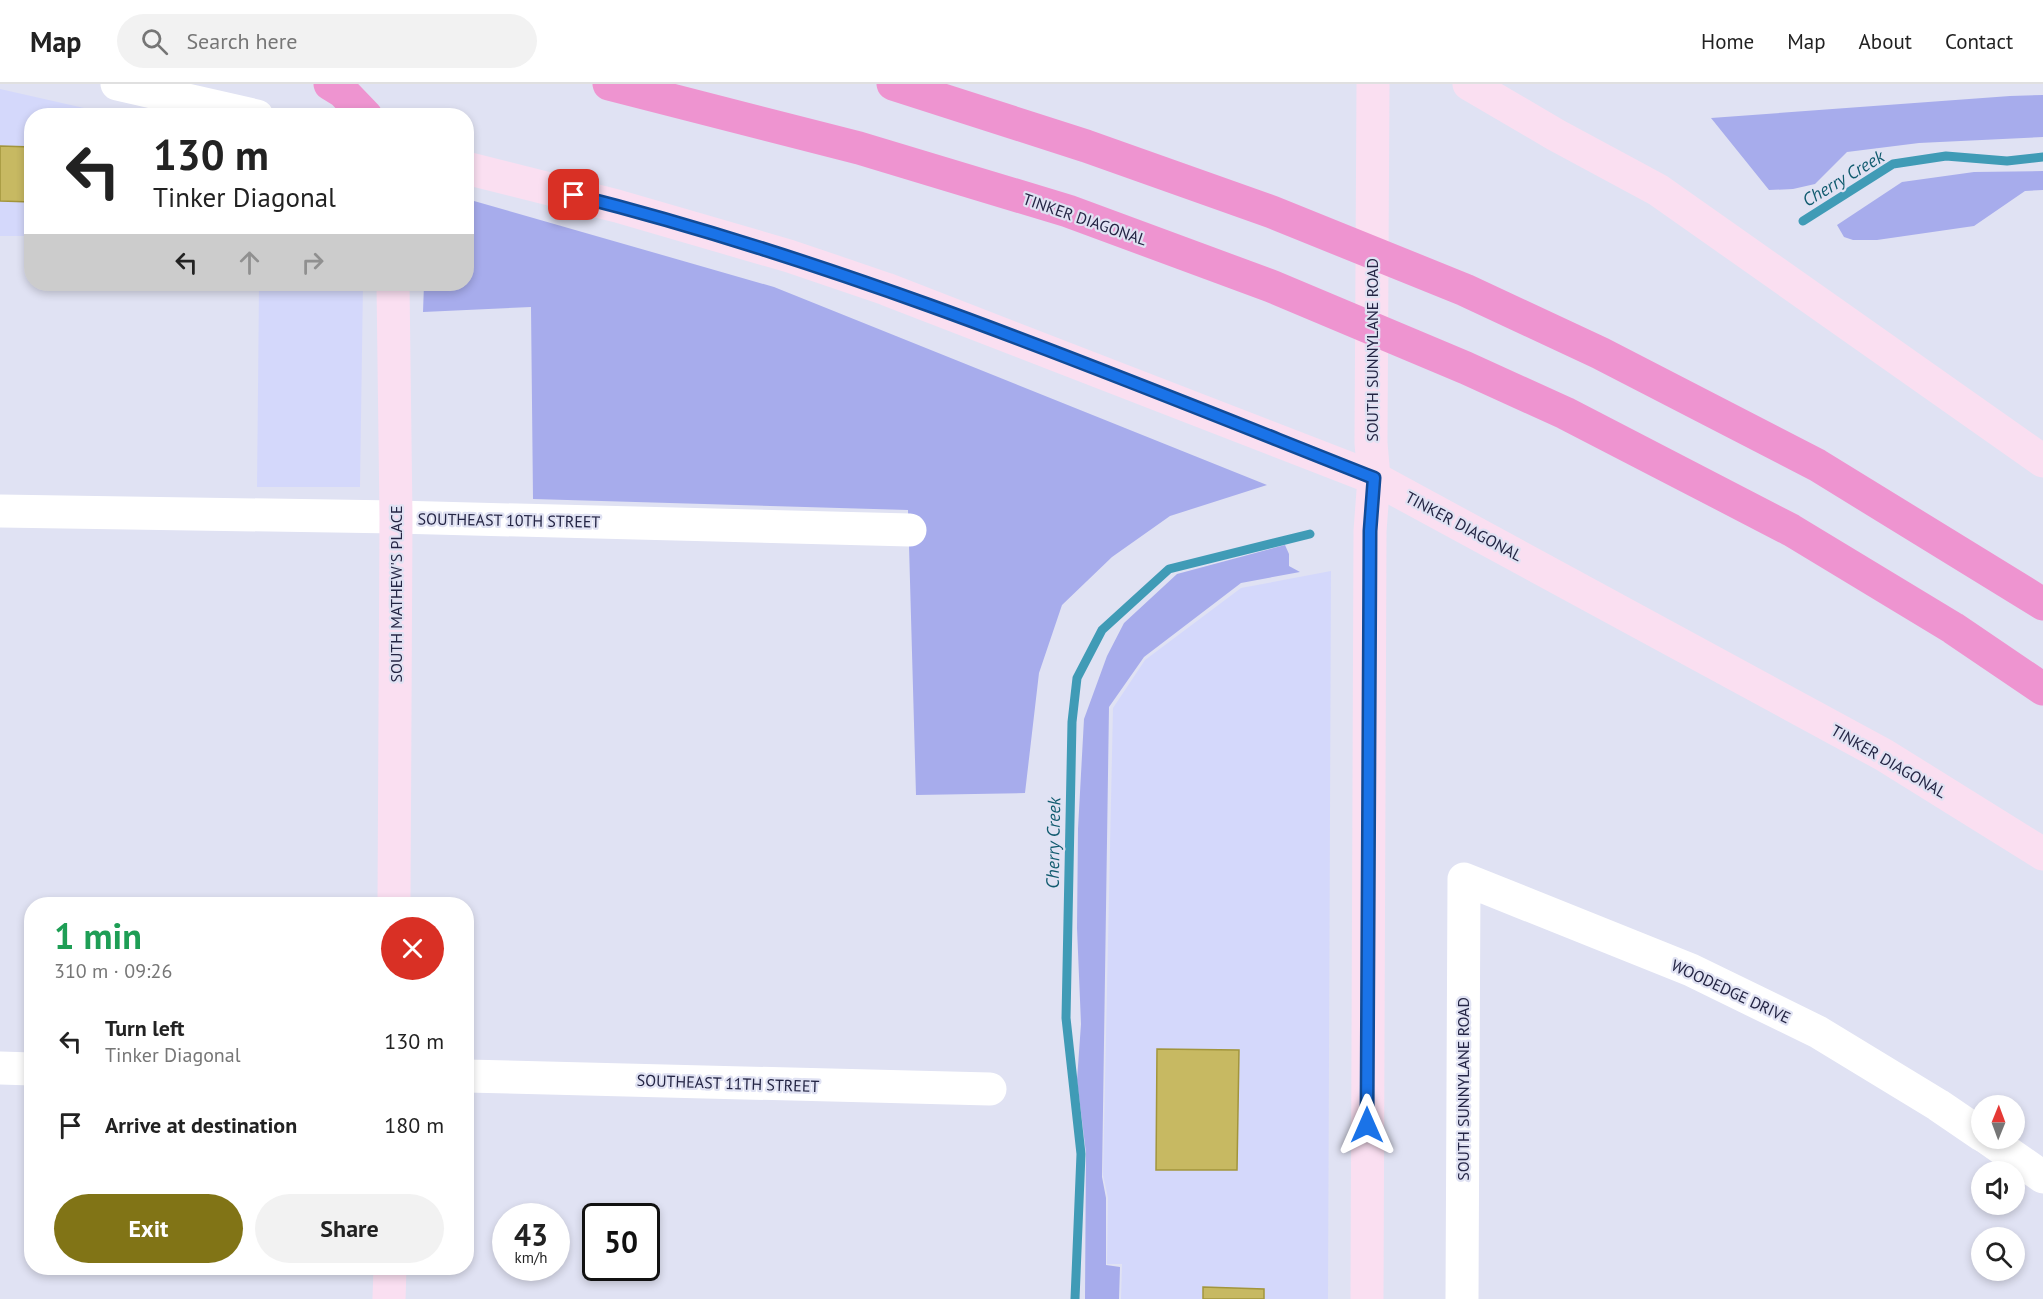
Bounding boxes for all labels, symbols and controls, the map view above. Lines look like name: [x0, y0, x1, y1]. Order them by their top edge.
search box: [117, 14, 537, 68]
text: Map: [30, 23, 81, 60]
icon: search: [138, 25, 171, 58]
text: Search here: [186, 27, 297, 55]
text: Home: [1701, 28, 1754, 55]
text: Map: [1787, 28, 1826, 55]
text: About: [1859, 28, 1912, 55]
text: Contact: [1945, 28, 2013, 55]
text: 130 m: [153, 127, 269, 182]
icon: left: [54, 132, 132, 210]
water label: Cherry Creek: [1798, 144, 1889, 211]
pin: [548, 169, 599, 220]
icon: arrive: [557, 178, 590, 211]
text: Tinker Diagonal: [153, 180, 336, 214]
street label: TINKER DIAGONAL: [1020, 188, 1150, 250]
icon: left: [170, 246, 203, 279]
icon: ahead: [233, 246, 266, 279]
icon: right: [296, 246, 329, 279]
street label: SOUTH SUNNYLANE ROAD: [1362, 258, 1382, 442]
street label: TINKER DIAGONAL: [1402, 487, 1526, 565]
street label: SOUTH MATHEW'S PLACE: [386, 505, 406, 683]
street label: SOUTHEAST 10TH STREET: [417, 508, 601, 532]
street label: TINKER DIAGONAL: [1828, 720, 1950, 802]
water label: Cherry Creek: [1041, 796, 1065, 889]
text: 1 min: [54, 912, 142, 959]
button: close: [381, 917, 444, 980]
street label: WOODEDGE DRIVE: [1668, 955, 1794, 1027]
text: 310 m · 09:26: [54, 958, 172, 984]
street label: SOUTH SUNNYLANE ROAD: [1453, 997, 1473, 1181]
text: Turn left: [105, 1014, 185, 1042]
icon: left: [54, 1025, 87, 1058]
text: 130 m: [384, 1027, 444, 1055]
text: Tinker Diagonal: [105, 1042, 241, 1068]
street label: SOUTHEAST 11TH STREET: [636, 1070, 820, 1096]
position arrow: [1335, 1093, 1399, 1157]
north arrow: [1971, 1095, 2025, 1149]
map controls: [1971, 1095, 2025, 1281]
icon: arrive: [54, 1109, 87, 1142]
text: Arrive at destination: [105, 1111, 297, 1139]
text: 180 m: [384, 1111, 444, 1139]
button: sound: [1971, 1161, 2025, 1215]
button: Exit: [54, 1194, 243, 1263]
button: Share: [255, 1194, 444, 1263]
speed limit sign: 50: [582, 1203, 660, 1281]
text: 43: [514, 1215, 548, 1254]
button: search: [1971, 1227, 2025, 1281]
text: km/h: [515, 1248, 547, 1267]

